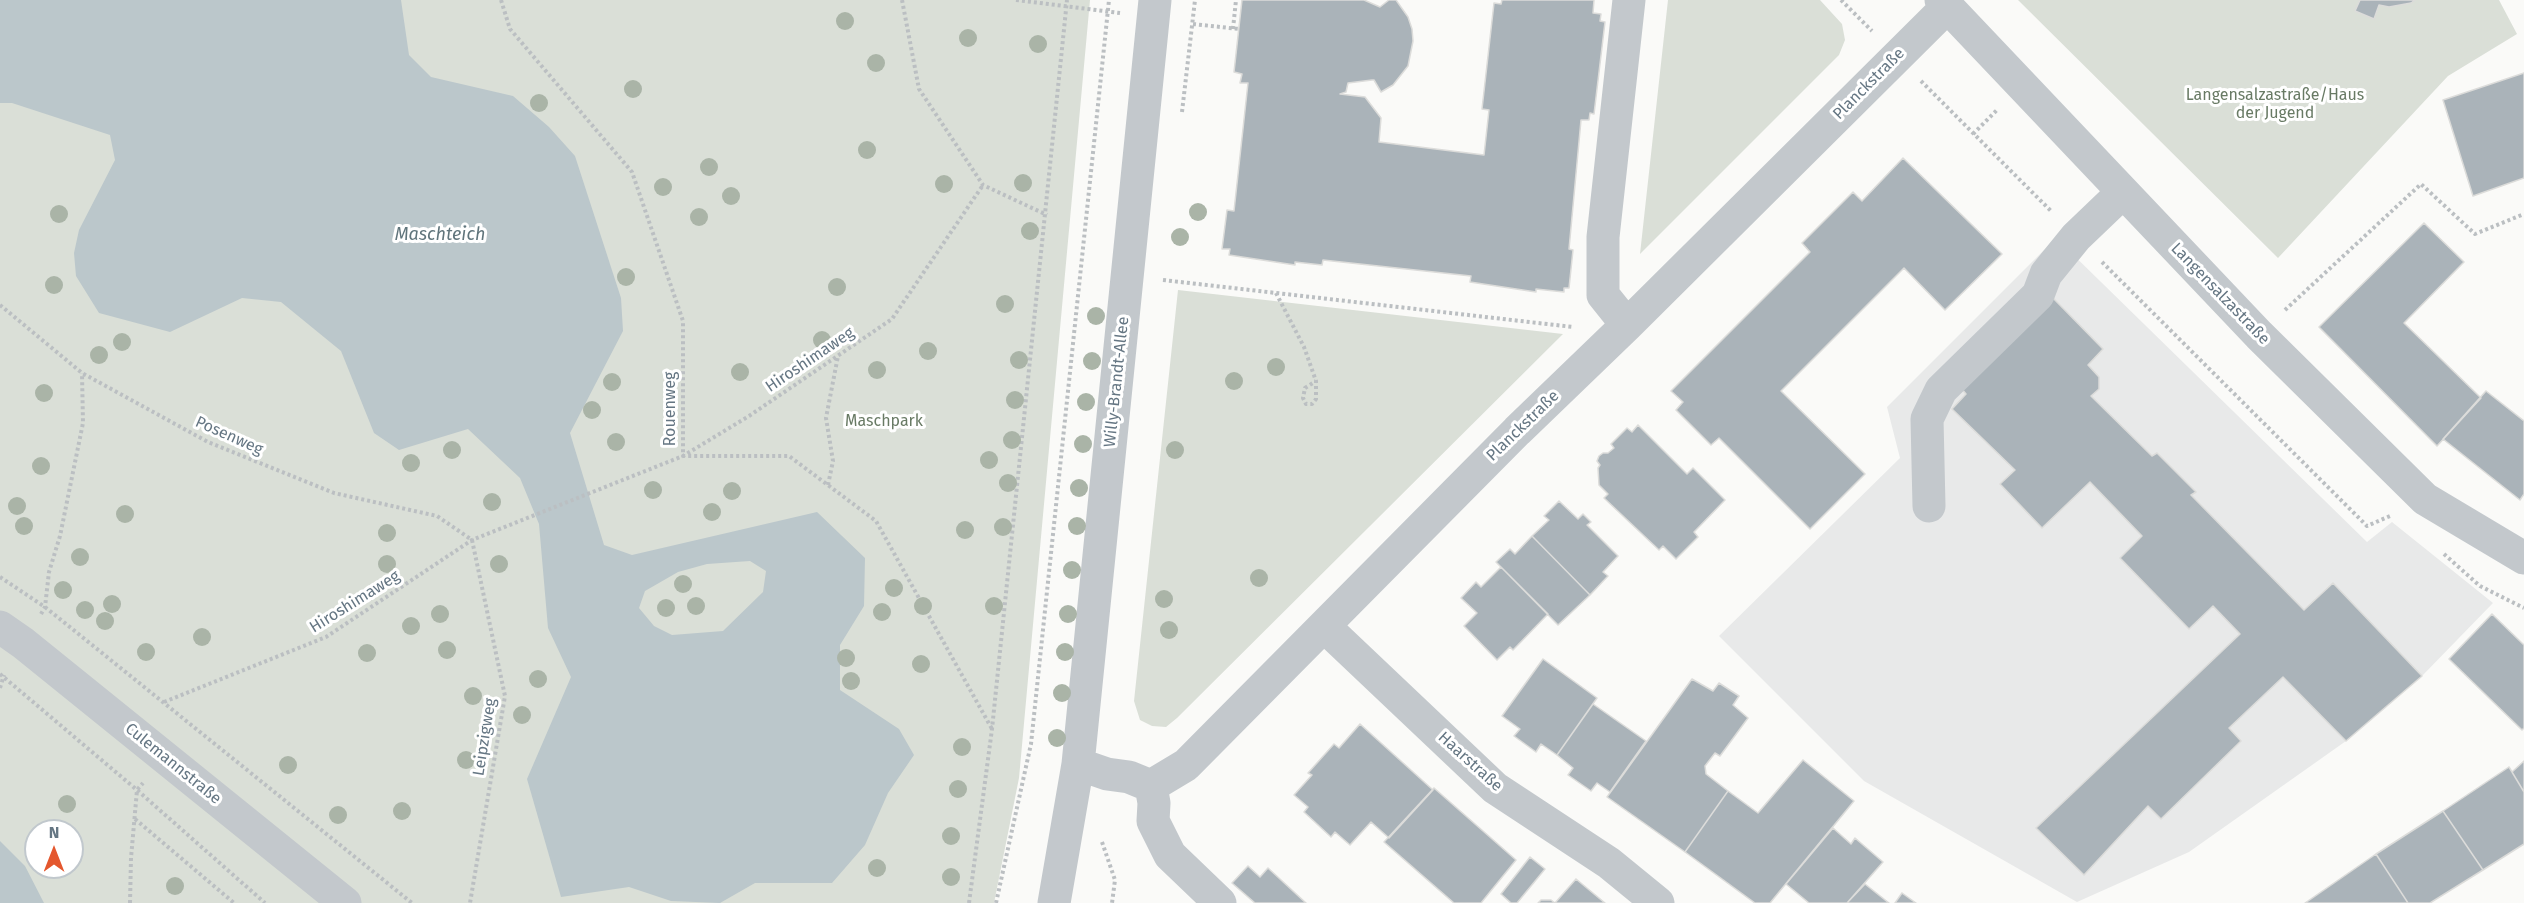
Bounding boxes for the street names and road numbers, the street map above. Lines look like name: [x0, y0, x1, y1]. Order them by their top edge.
street label: Planckstraße: [1829, 44, 1909, 124]
street label: Langensalzastraße: [2167, 239, 2273, 349]
street label: Willy-Brandt-Allee: [1101, 316, 1133, 448]
street label: Hiroshimaweg: [762, 323, 858, 397]
street label: Rouenweg: [661, 372, 681, 446]
street label: Planckstraße: [1483, 387, 1563, 465]
street label: Posenweg: [192, 413, 266, 459]
street label: Hiroshimaweg: [306, 567, 404, 637]
street label: Leipzigweg: [469, 697, 501, 777]
street label: Culemannstraße: [121, 719, 225, 809]
street label: Haarstraße: [1434, 728, 1506, 796]

